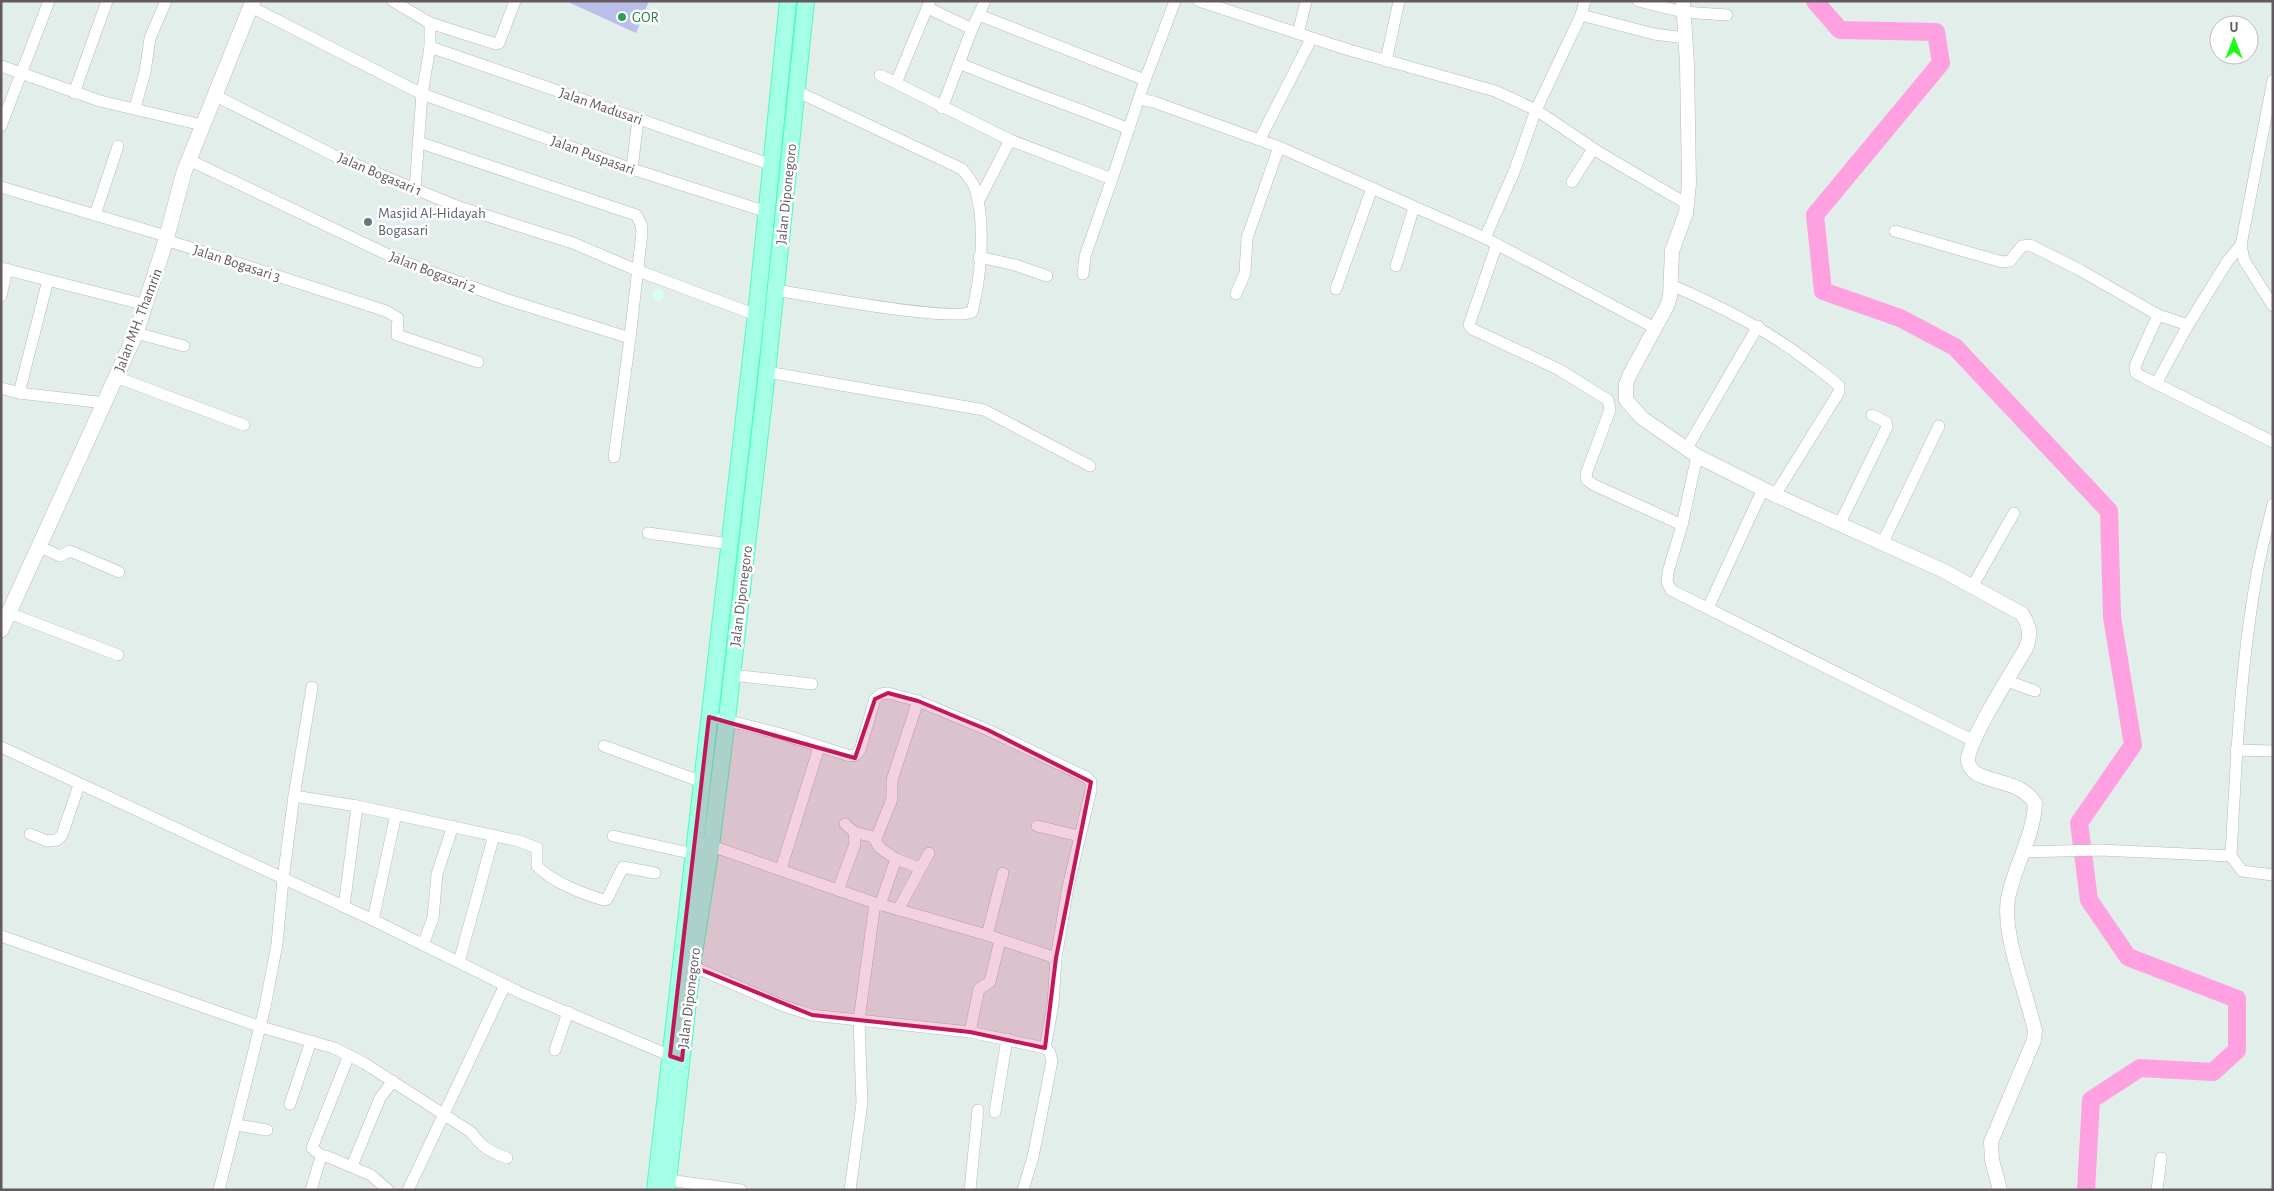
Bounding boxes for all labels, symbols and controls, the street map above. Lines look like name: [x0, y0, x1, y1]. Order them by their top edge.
place label: GOR: [632, 10, 659, 25]
marker: GOR: [616, 11, 628, 23]
north arrow: [2209, 15, 2259, 65]
text: U: [2230, 21, 2239, 35]
street label: Jalan Madusari: [557, 85, 644, 128]
street label: Jalan Puspasari: [549, 133, 637, 178]
street label: Jalan Diponegoro: [774, 143, 799, 245]
street label: Jalan Bogasari 1: [336, 150, 424, 199]
place label: Masjid Al-Hidayah Bogasari: [378, 206, 486, 238]
marker: Masjid Al-Hidayah Bogasari: [362, 216, 374, 228]
street label: Jalan Bogasari 3: [191, 242, 282, 285]
street label: Jalan Bogasari 2: [387, 249, 478, 296]
street label: Jalan MH. Thamrin: [112, 266, 165, 374]
street label: Jalan Diponegoro: [728, 545, 755, 647]
street label: Jalan Diponegoro: [676, 947, 703, 1049]

